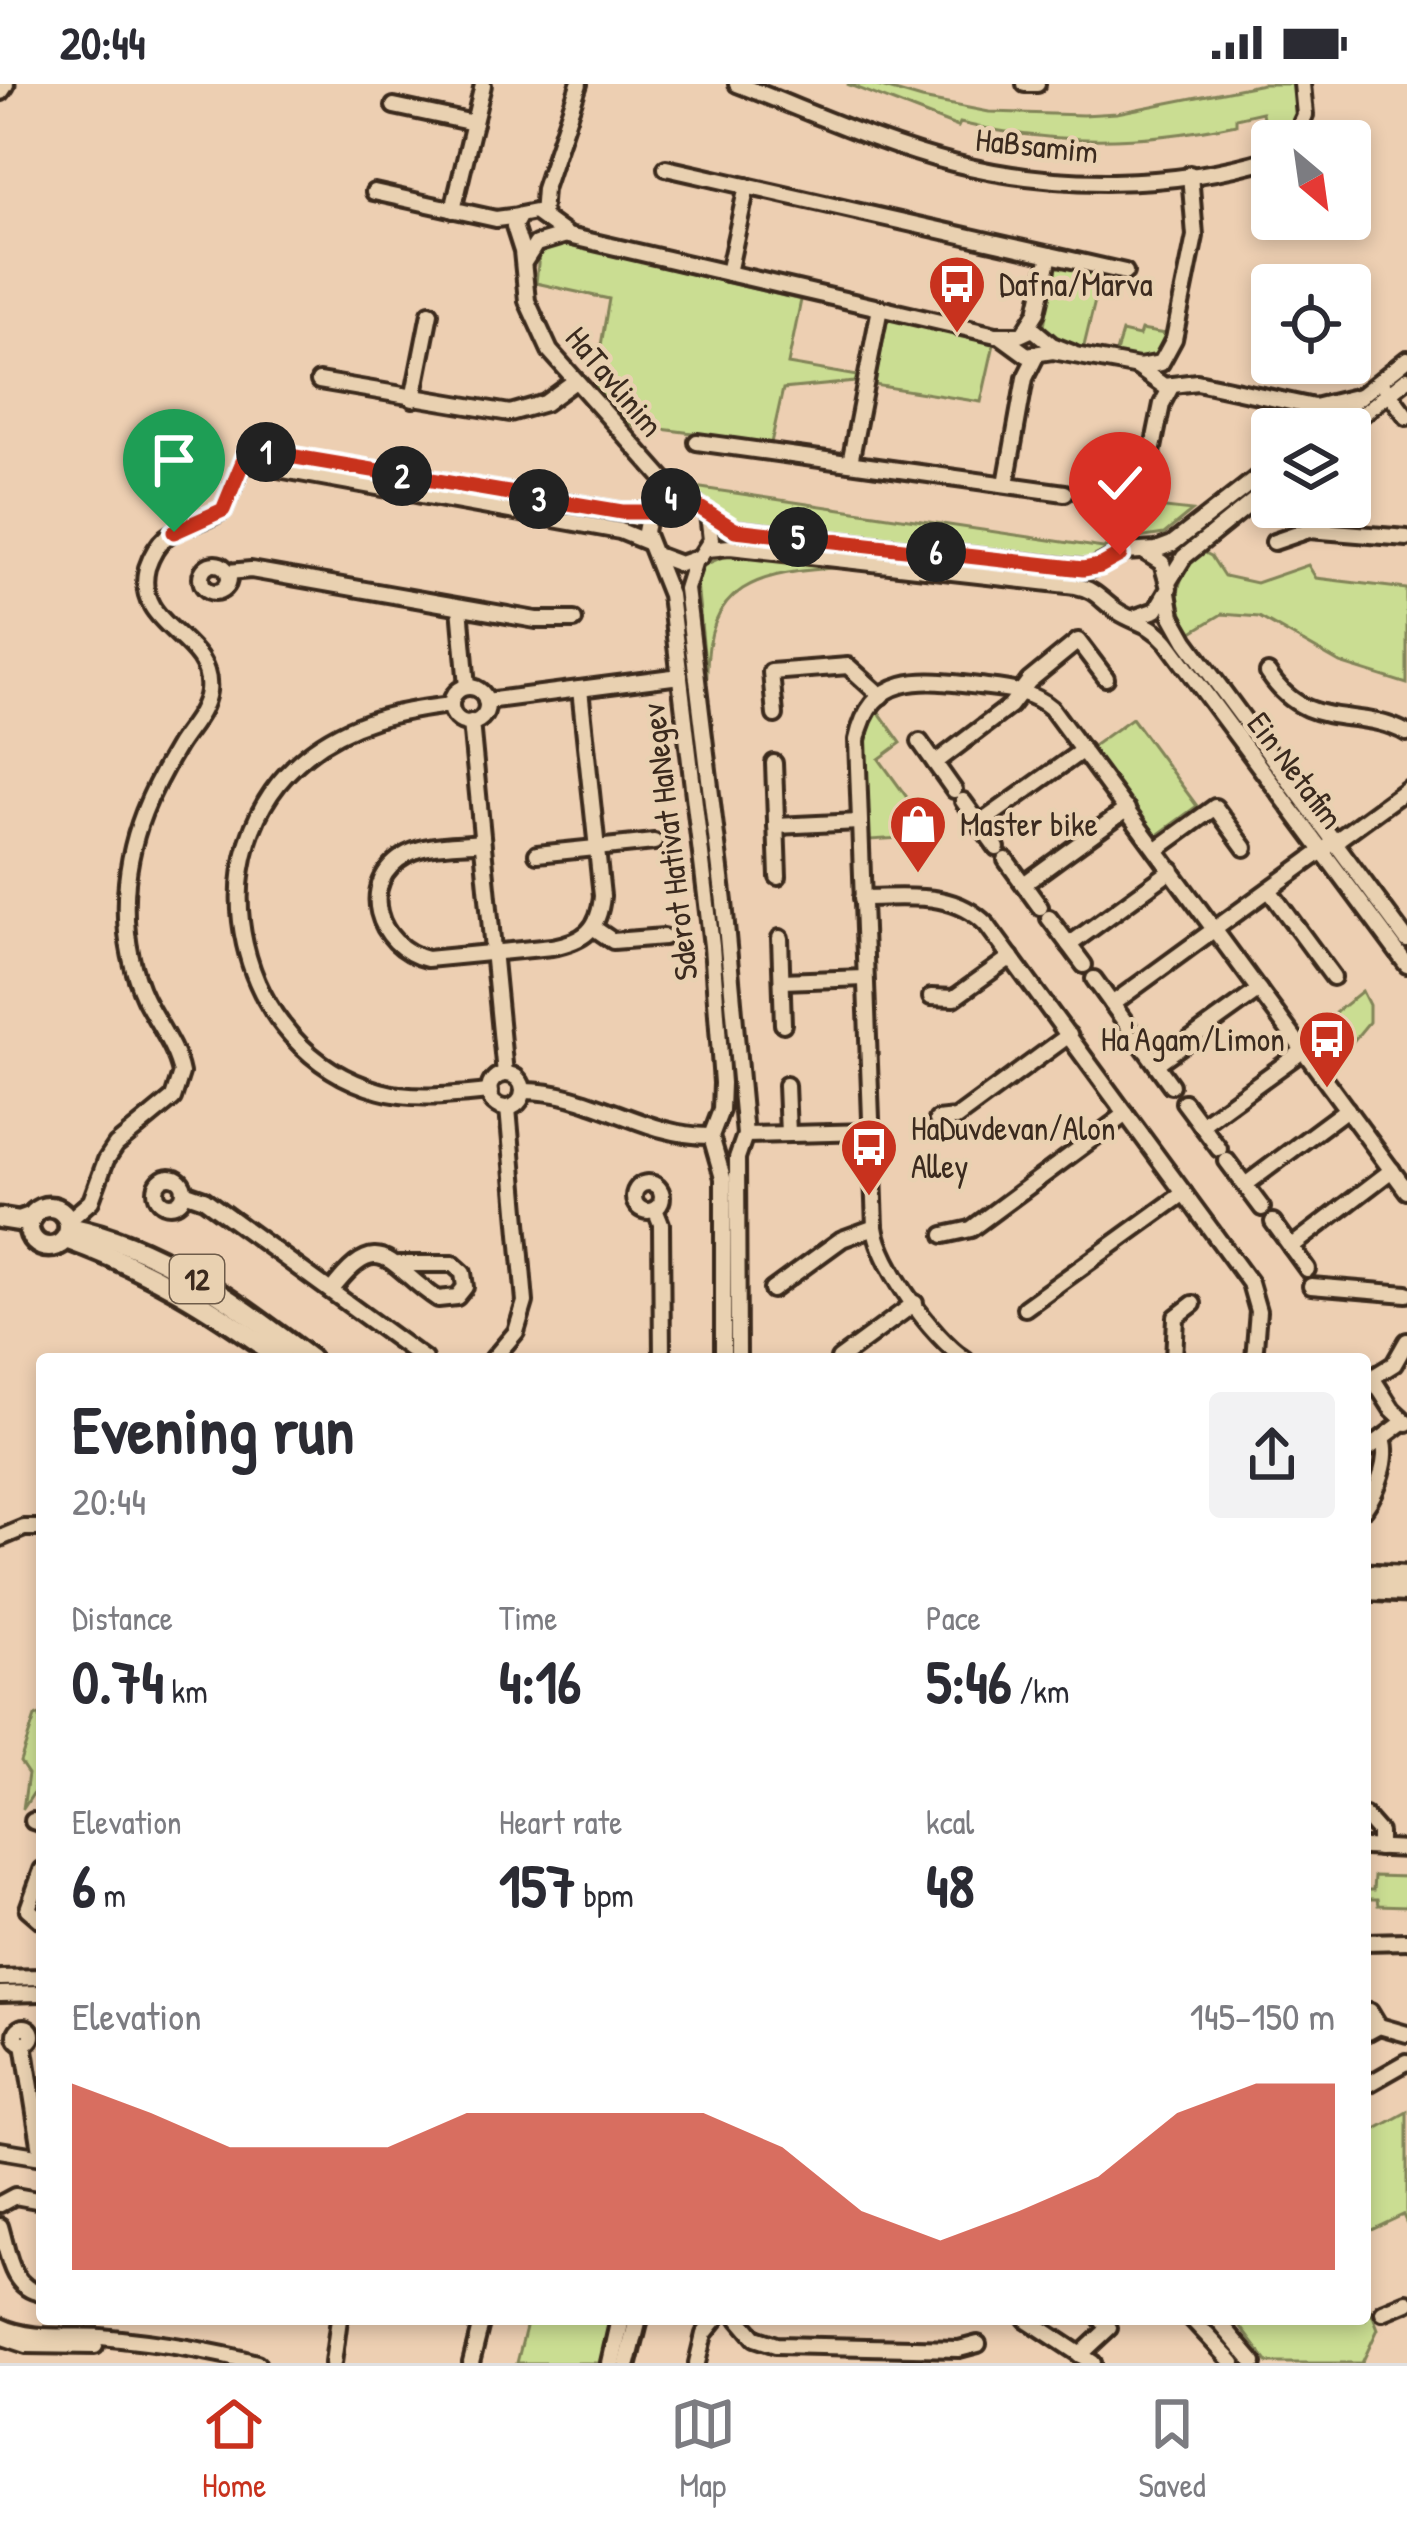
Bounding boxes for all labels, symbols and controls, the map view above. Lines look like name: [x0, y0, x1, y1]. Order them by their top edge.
text: 20:44: [60, 12, 145, 73]
street label: HaBsamim: [974, 117, 1100, 173]
north arrow: [1251, 120, 1371, 240]
map controls: [1251, 120, 1371, 528]
bus stop icon: Dafna/Marva: [926, 253, 988, 335]
place label: Dafna/Marva: [999, 262, 1153, 306]
button: locate: [1251, 264, 1371, 384]
street label: HaTavlinim: [556, 317, 674, 445]
button: layers: [1251, 408, 1371, 528]
pin: [123, 409, 225, 532]
pin: 1: [236, 422, 296, 482]
icon: arrive: [141, 427, 207, 493]
text: 1: [260, 430, 272, 474]
pin: [1069, 432, 1171, 555]
pin: 2: [372, 446, 432, 506]
icon: check: [1087, 450, 1153, 516]
text: 2: [394, 454, 410, 498]
pin: 4: [641, 468, 701, 528]
pin: 3: [509, 469, 569, 529]
text: 4: [665, 476, 677, 520]
text: 3: [532, 477, 546, 521]
pin: 5: [768, 507, 828, 567]
text: 5: [791, 515, 805, 559]
pin: 6: [906, 522, 966, 582]
text: 6: [929, 530, 943, 574]
street label: Sderot Hativat HaNegev: [630, 701, 709, 983]
street label: Ein Netafim: [1238, 703, 1354, 837]
shop icon: Master bike: [887, 793, 949, 875]
place label: Master bike: [960, 802, 1098, 846]
bus stop icon: Ha'Agam/Limon: [1296, 1008, 1358, 1090]
place label: Ha'Agam/Limon: [1101, 1017, 1285, 1062]
place label: HaDuvdevan/Alon Alley: [911, 1106, 1116, 1189]
bus stop icon: HaDuvdevan/Alon Alley: [838, 1116, 900, 1198]
road number: 12: [170, 1255, 224, 1303]
text: Evening run: [72, 1384, 354, 1474]
button: share: [1209, 1392, 1335, 1518]
text: 20:44: [72, 1474, 146, 1527]
text: Distance: [72, 1596, 173, 1640]
text: Time: [499, 1596, 557, 1640]
text: Pace: [926, 1596, 981, 1640]
text: 0.74: [72, 1640, 164, 1722]
text: 4:16: [499, 1640, 581, 1722]
text: 5:46: [926, 1640, 1012, 1722]
text: km: [164, 1669, 208, 1713]
text: /km: [1012, 1669, 1069, 1713]
text: Elevation: [72, 1800, 182, 1844]
text: Heart rate: [499, 1800, 622, 1844]
text: kcal: [926, 1800, 974, 1844]
text: 6: [72, 1844, 96, 1926]
text: 157: [499, 1844, 576, 1926]
text: 48: [926, 1844, 974, 1926]
text: m: [96, 1873, 126, 1917]
text: bpm: [576, 1873, 634, 1917]
text: Elevation: [72, 1989, 202, 2042]
text: 145–150 m: [1190, 1989, 1335, 2042]
tab: Home: [201, 2391, 267, 2507]
tab: Map: [670, 2391, 736, 2507]
tab: Saved: [1138, 2391, 1206, 2507]

